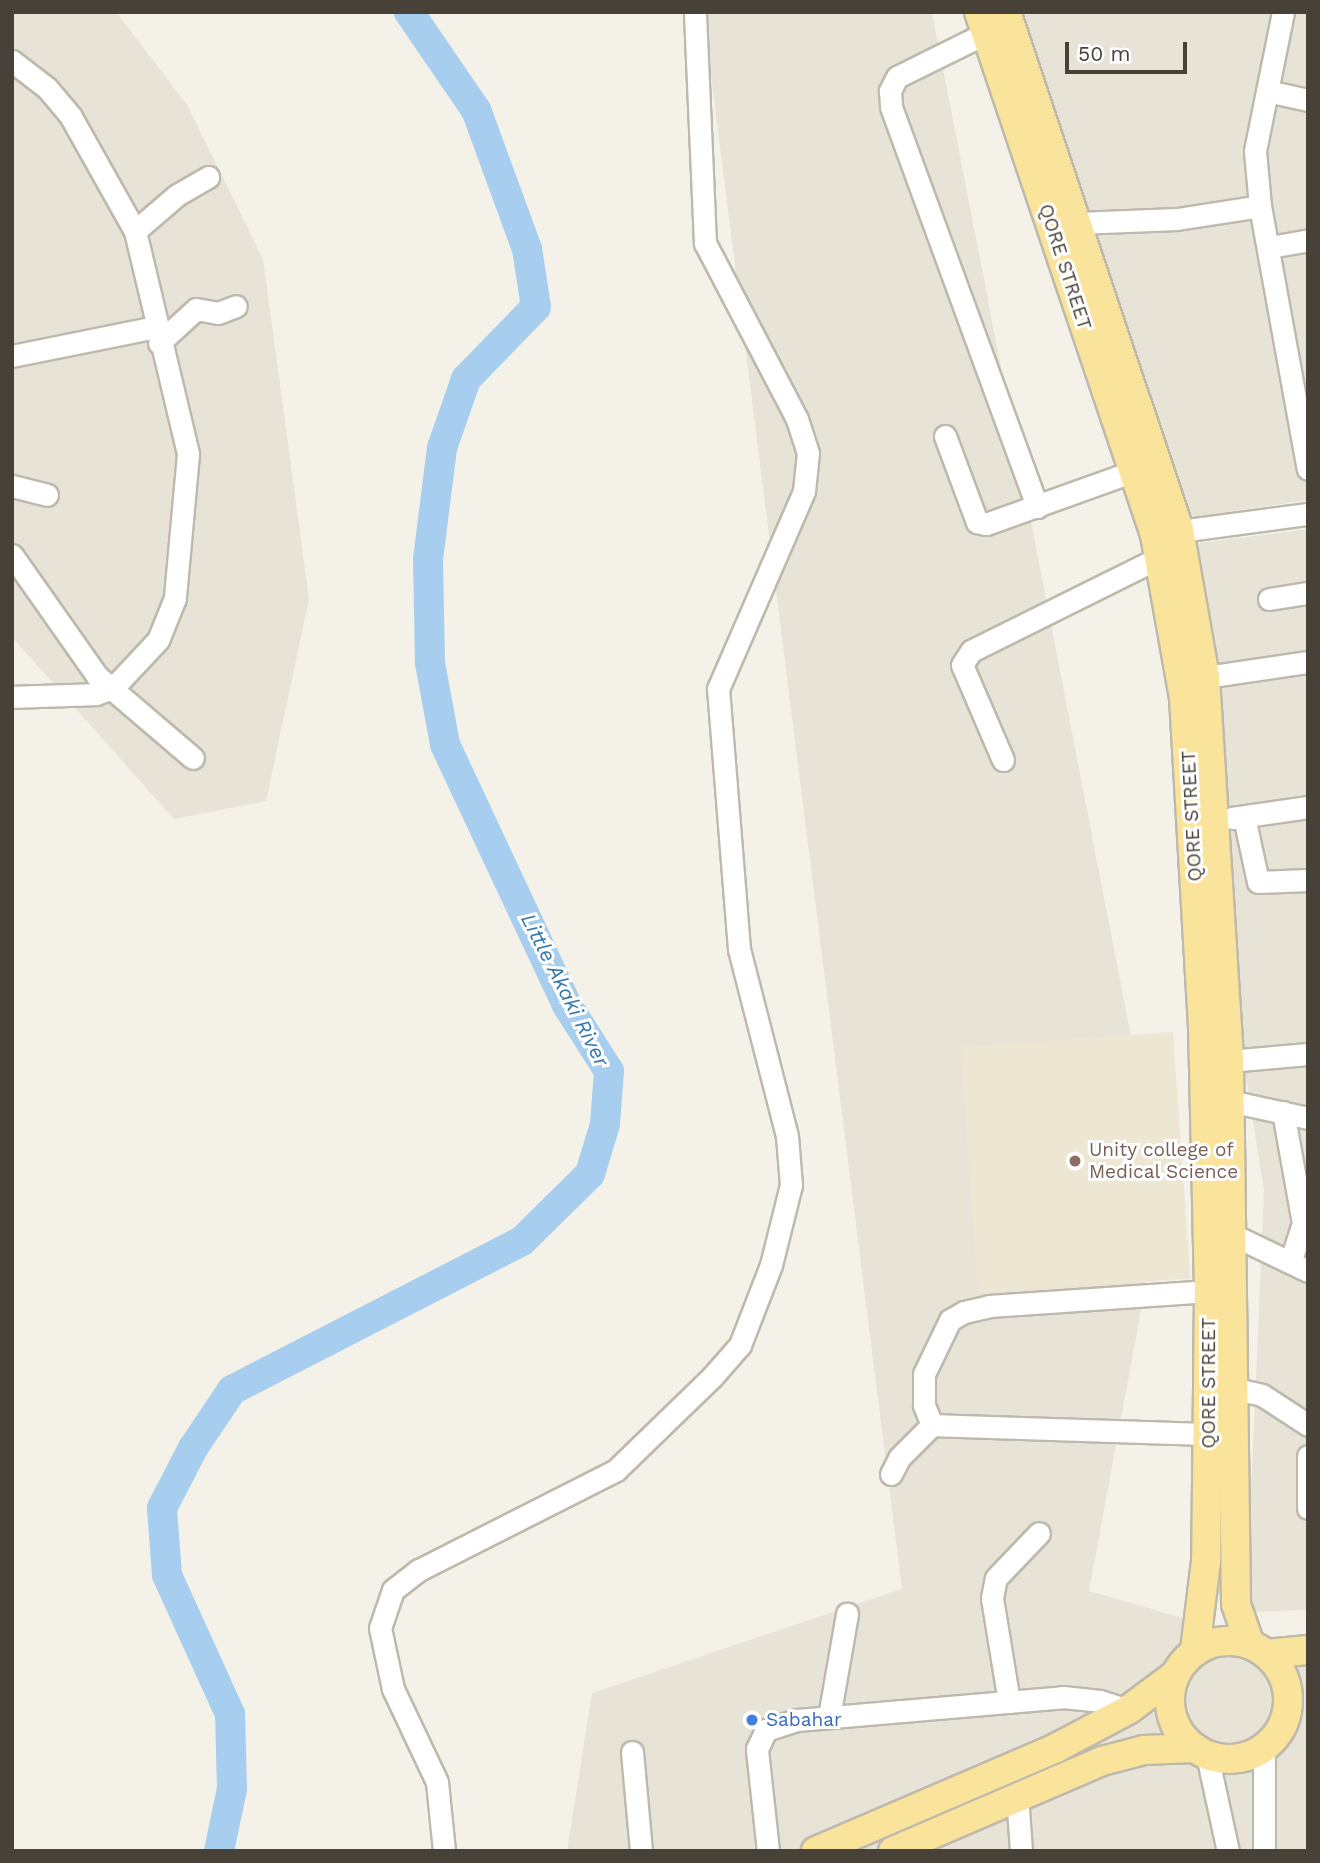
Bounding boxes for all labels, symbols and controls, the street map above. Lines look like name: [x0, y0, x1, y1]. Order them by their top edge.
scale bar: [1068, 28, 1190, 72]
text: 50 m: [1078, 41, 1130, 66]
street label: QORE STREET: [1034, 201, 1096, 333]
street label: QORE STREET: [1177, 750, 1207, 882]
water label: Little Akaki River: [515, 909, 615, 1071]
place label: Unity college of Medical Science: [1089, 1139, 1239, 1183]
marker: Unity college of Medical Science: [1067, 1153, 1083, 1169]
street label: QORE STREET: [1198, 1317, 1220, 1449]
place label: Sabahar: [766, 1709, 842, 1731]
marker: Sabahar: [744, 1712, 760, 1728]

